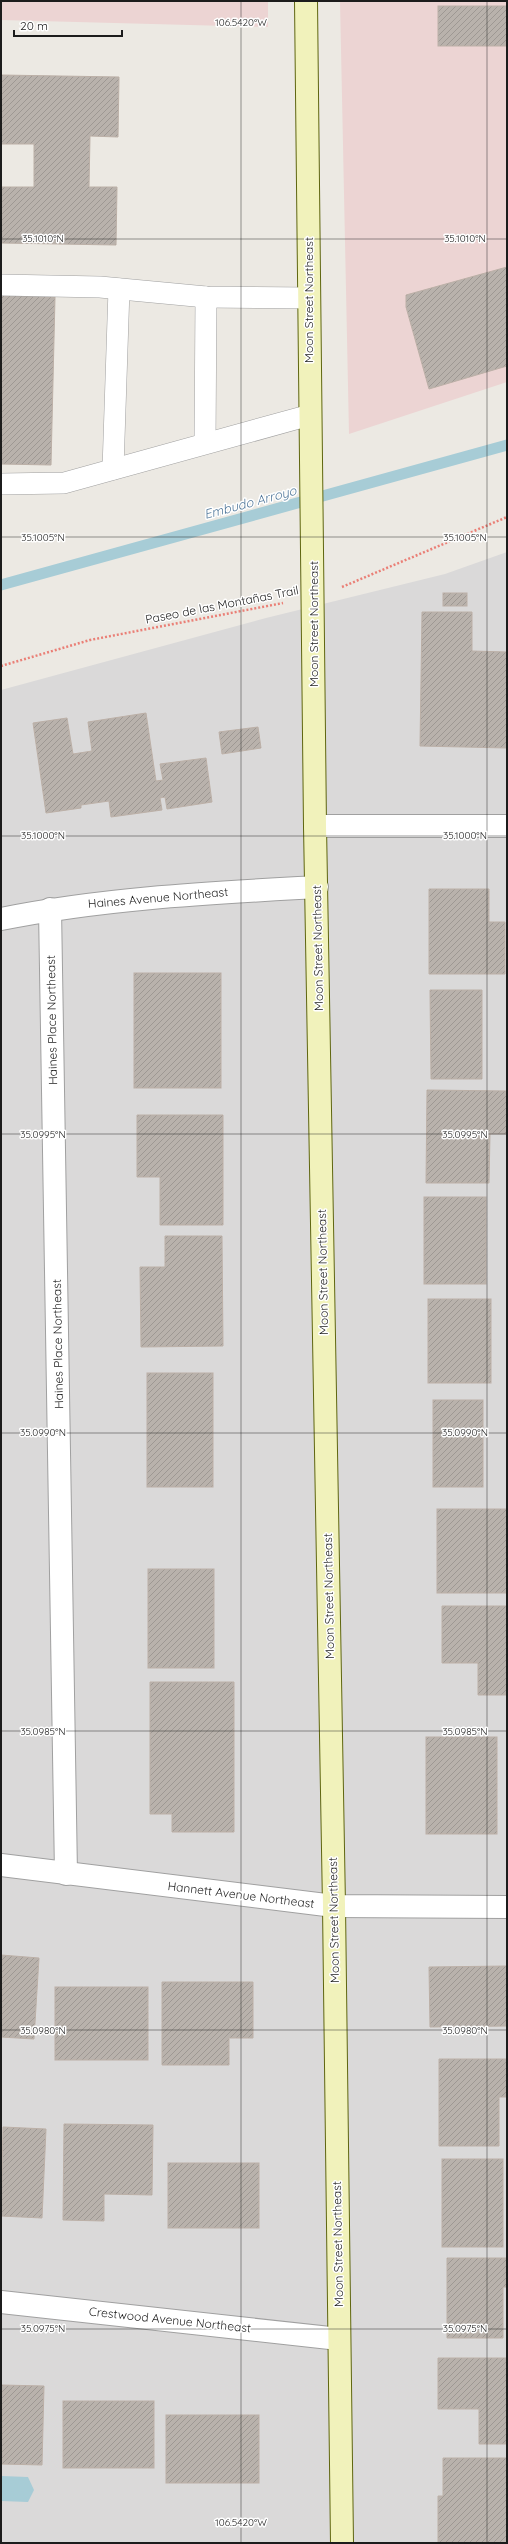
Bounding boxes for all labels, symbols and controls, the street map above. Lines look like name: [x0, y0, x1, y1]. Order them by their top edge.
scale bar: [14, 12, 122, 38]
text: 106.5420°W: [215, 16, 267, 29]
text: 20 m: [20, 18, 48, 33]
text: 35.1010°N: [22, 232, 64, 245]
text: 35.1010°N: [444, 232, 486, 245]
street label: Moon Street Northeast: [301, 237, 316, 363]
water label: Embudo Arroyo: [202, 482, 299, 522]
text: 35.1005°N: [21, 531, 65, 544]
text: 35.1005°N: [443, 531, 487, 544]
street label: Moon Street Northeast: [306, 561, 321, 687]
street label: Paseo de las Montañas Trail: [144, 582, 300, 627]
text: 35.1000°N: [21, 829, 65, 842]
text: 35.1000°N: [443, 829, 487, 842]
street label: Haines Avenue Northeast: [87, 884, 229, 911]
street label: Moon Street Northeast: [309, 885, 326, 1011]
street label: Haines Place Northeast: [43, 955, 60, 1085]
text: 35.0995°N: [20, 1128, 66, 1141]
text: 35.0995°N: [442, 1128, 488, 1141]
street label: Moon Street Northeast: [314, 1209, 331, 1335]
street label: Haines Place Northeast: [49, 1279, 66, 1409]
text: 35.0990°N: [20, 1426, 66, 1439]
text: 35.0990°N: [442, 1426, 488, 1439]
street label: Moon Street Northeast: [320, 1533, 337, 1659]
text: 35.0985°N: [20, 1725, 66, 1738]
text: 35.0985°N: [442, 1725, 488, 1738]
street label: Moon Street Northeast: [325, 1857, 342, 1983]
street label: Hannett Avenue Northeast: [167, 1878, 315, 1911]
text: 35.0980°N: [20, 2024, 66, 2037]
text: 35.0980°N: [442, 2024, 488, 2037]
street label: Moon Street Northeast: [329, 2181, 346, 2307]
street label: Crestwood Avenue Northeast: [88, 2304, 252, 2335]
text: 35.0975°N: [21, 2322, 65, 2335]
text: 35.0975°N: [443, 2322, 487, 2335]
text: 106.5420°W: [215, 2516, 267, 2529]

